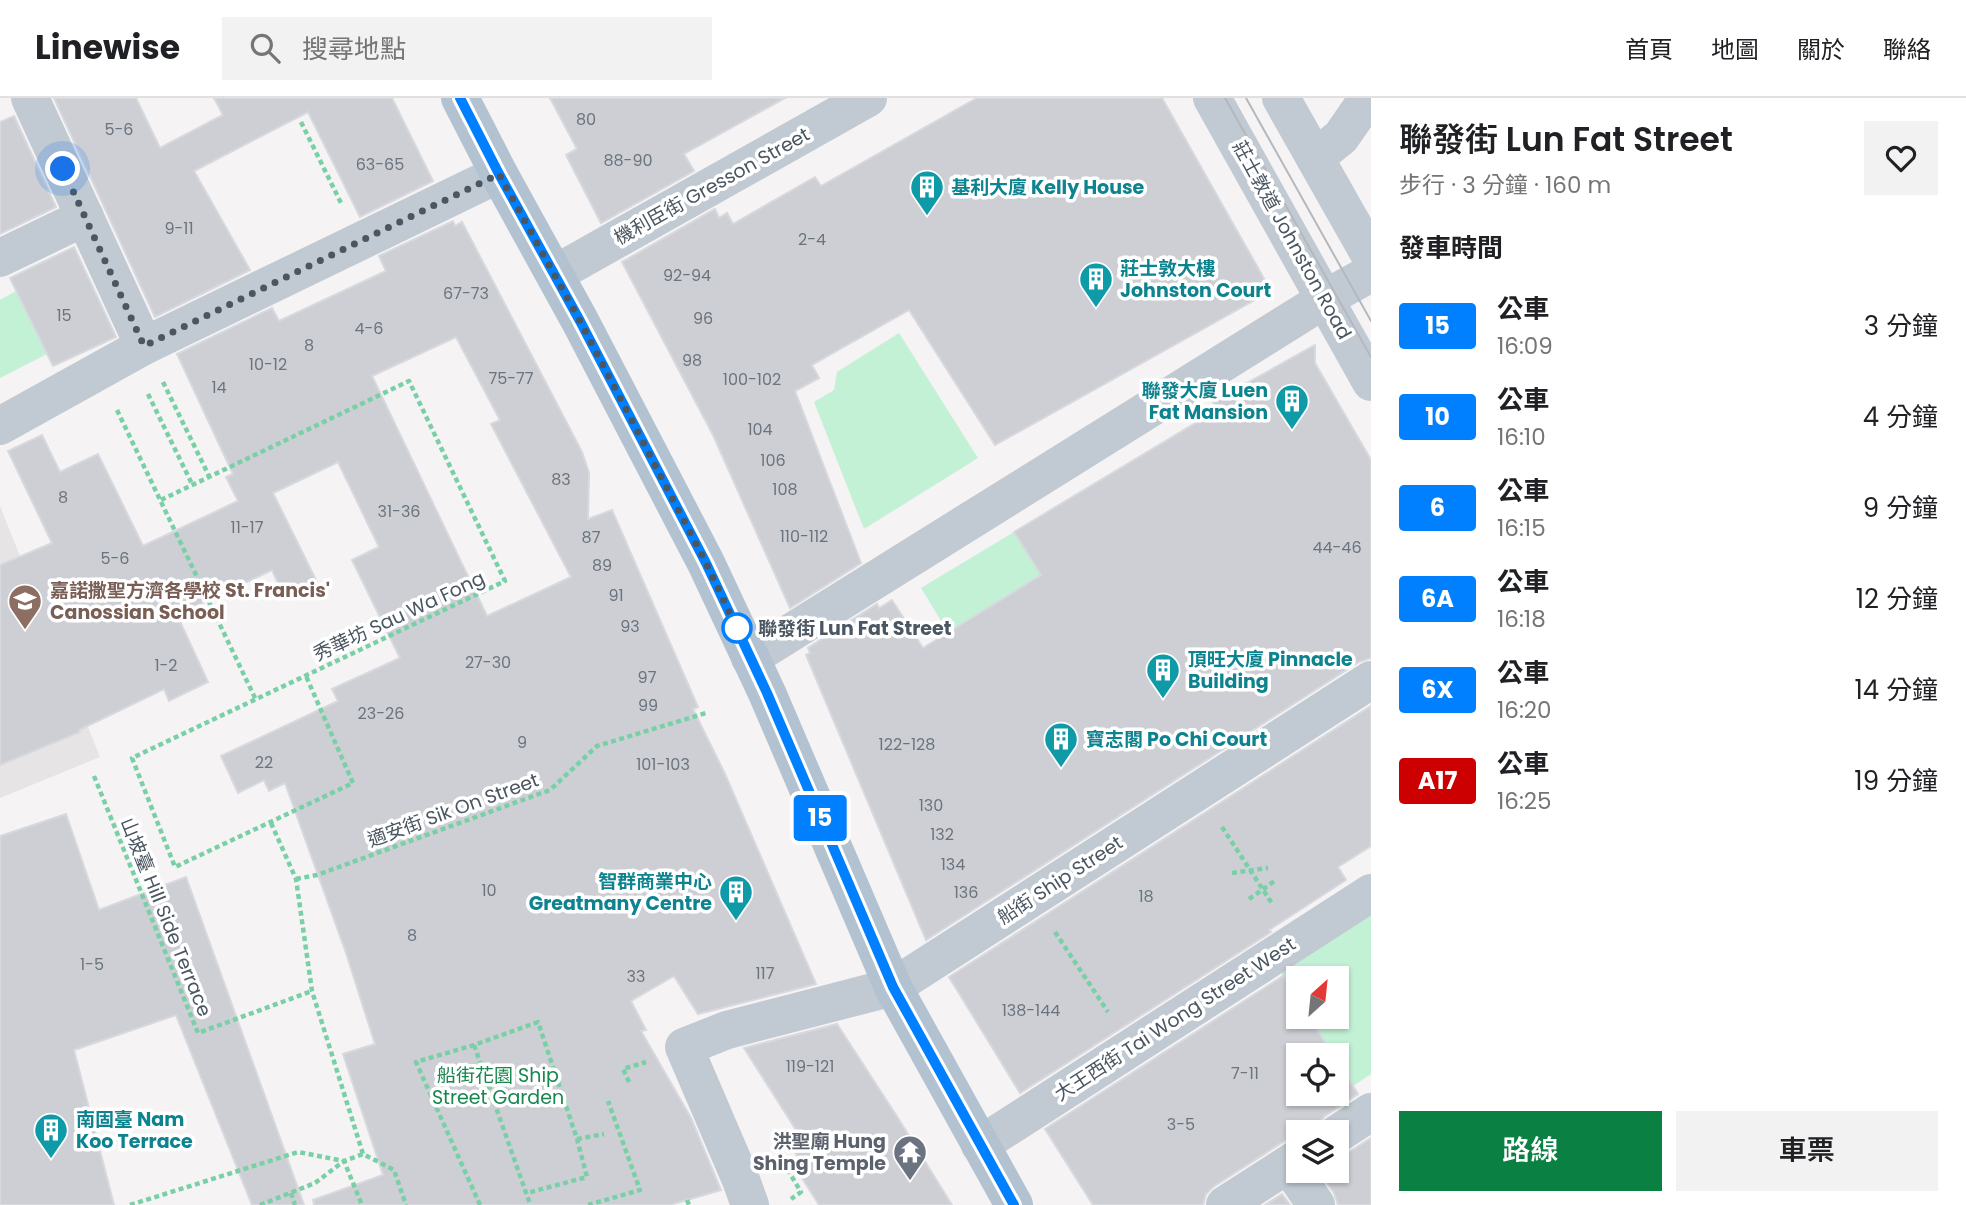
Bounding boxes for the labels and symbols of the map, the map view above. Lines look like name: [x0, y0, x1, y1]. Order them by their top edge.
house number: 80: [576, 108, 596, 131]
house number: 5-6: [104, 118, 134, 141]
street label: 機利臣街 Gresson Street: [609, 121, 815, 251]
street label: 莊士敦道 Johnston Road: [1226, 136, 1358, 344]
house number: 88-90: [603, 149, 653, 172]
your location: [45, 151, 80, 186]
house number: 63-65: [356, 153, 404, 176]
building icon: 基利大廈 Kelly House: [908, 168, 946, 217]
place label: 基利大廈 Kelly House: [951, 174, 1145, 201]
house number: 9-11: [164, 217, 194, 240]
house number: 2-4: [798, 228, 826, 251]
place label: 莊士敦大樓 Johnston Court: [1120, 255, 1271, 304]
building icon: 莊士敦大樓 Johnston Court: [1077, 260, 1115, 309]
house number: 92-94: [663, 264, 711, 287]
house number: 67-73: [443, 282, 489, 305]
house number: 15: [56, 304, 72, 327]
house number: 96: [693, 307, 713, 330]
house number: 4-6: [354, 317, 384, 340]
house number: 8: [304, 334, 314, 357]
house number: 98: [682, 349, 702, 372]
house number: 10-12: [249, 353, 287, 376]
house number: 75-77: [488, 367, 534, 390]
house number: 100-102: [723, 368, 781, 391]
house number: 14: [211, 376, 227, 399]
place label: 聯發大廈 Luen Fat Mansion: [1142, 377, 1268, 426]
building icon: 聯發大廈 Luen Fat Mansion: [1273, 382, 1311, 431]
house number: 104: [747, 418, 773, 441]
house number: 106: [760, 449, 786, 472]
house number: 83: [551, 468, 571, 491]
house number: 108: [772, 478, 798, 501]
house number: 8: [58, 486, 68, 509]
house number: 31-36: [378, 500, 420, 523]
house number: 11-17: [231, 516, 264, 539]
house number: 110-112: [780, 525, 828, 548]
house number: 87: [582, 526, 601, 549]
house number: 44-46: [1312, 536, 1362, 559]
house number: 5-6: [100, 547, 130, 570]
house number: 89: [592, 554, 612, 577]
street label: 秀華坊 Sau Wa Fong: [309, 564, 489, 668]
place label: 嘉諾撒聖方濟各學校 St. Francis' Canossian School: [50, 577, 330, 626]
school or university icon: 嘉諾撒聖方濟各學校 St. Francis' Canossian School: [6, 582, 44, 631]
house number: 91: [608, 584, 624, 607]
marker: 聯發街 Lun Fat Street: [722, 613, 752, 643]
house number: 93: [620, 615, 640, 638]
place label: 聯發街 Lun Fat Street: [758, 615, 952, 642]
place label: 頂旺大廈 Pinnacle Building: [1188, 646, 1353, 695]
house number: 27-30: [465, 651, 511, 674]
building icon: 頂旺大廈 Pinnacle Building: [1144, 651, 1182, 700]
house number: 1-2: [154, 654, 178, 677]
house number: 97: [638, 666, 657, 689]
house number: 99: [638, 694, 658, 717]
house number: 23-26: [358, 702, 404, 725]
building icon: 寶志閣 Po Chi Court: [1042, 720, 1080, 769]
place label: 寶志閣 Po Chi Court: [1086, 726, 1267, 753]
house number: 9: [517, 731, 527, 754]
house number: 122-128: [879, 733, 935, 756]
house number: 22: [255, 751, 273, 774]
house number: 101-103: [636, 753, 690, 776]
street label: 適安街 Sik On Street: [364, 766, 543, 854]
house number: 130: [919, 794, 943, 817]
line badge: 15: [788, 795, 852, 841]
street label: 山坡臺 Hill Side Terrace: [114, 814, 218, 1020]
house number: 132: [930, 823, 954, 846]
street label: 船街 Ship Street: [992, 829, 1128, 931]
house number: 134: [941, 853, 965, 876]
place label: 智群商業中心 Greatmany Centre: [529, 868, 712, 917]
building icon: 智群商業中心 Greatmany Centre: [717, 873, 755, 922]
house number: 10: [481, 879, 497, 902]
house number: 136: [954, 881, 978, 904]
house number: 18: [1138, 885, 1154, 908]
house number: 8: [407, 924, 417, 947]
street label: 大王西街 Tai Wong Street West: [1049, 931, 1301, 1107]
house number: 1-5: [80, 953, 104, 976]
house number: 117: [756, 962, 775, 985]
house number: 33: [627, 965, 645, 988]
north arrow: [1286, 966, 1349, 1029]
house number: 138-144: [1002, 999, 1060, 1022]
house number: 119-121: [786, 1055, 834, 1078]
park label: 船街花園 Ship Street Garden: [432, 1062, 564, 1111]
house number: 7-11: [1231, 1062, 1259, 1085]
place label: 南固臺 Nam Koo Terrace: [76, 1106, 193, 1155]
building icon: 南固臺 Nam Koo Terrace: [32, 1111, 70, 1160]
house number: 3-5: [1167, 1113, 1195, 1136]
place label: 洪聖廟 Hung Shing Temple: [753, 1128, 886, 1177]
temple icon: 洪聖廟 Hung Shing Temple: [891, 1133, 929, 1182]

